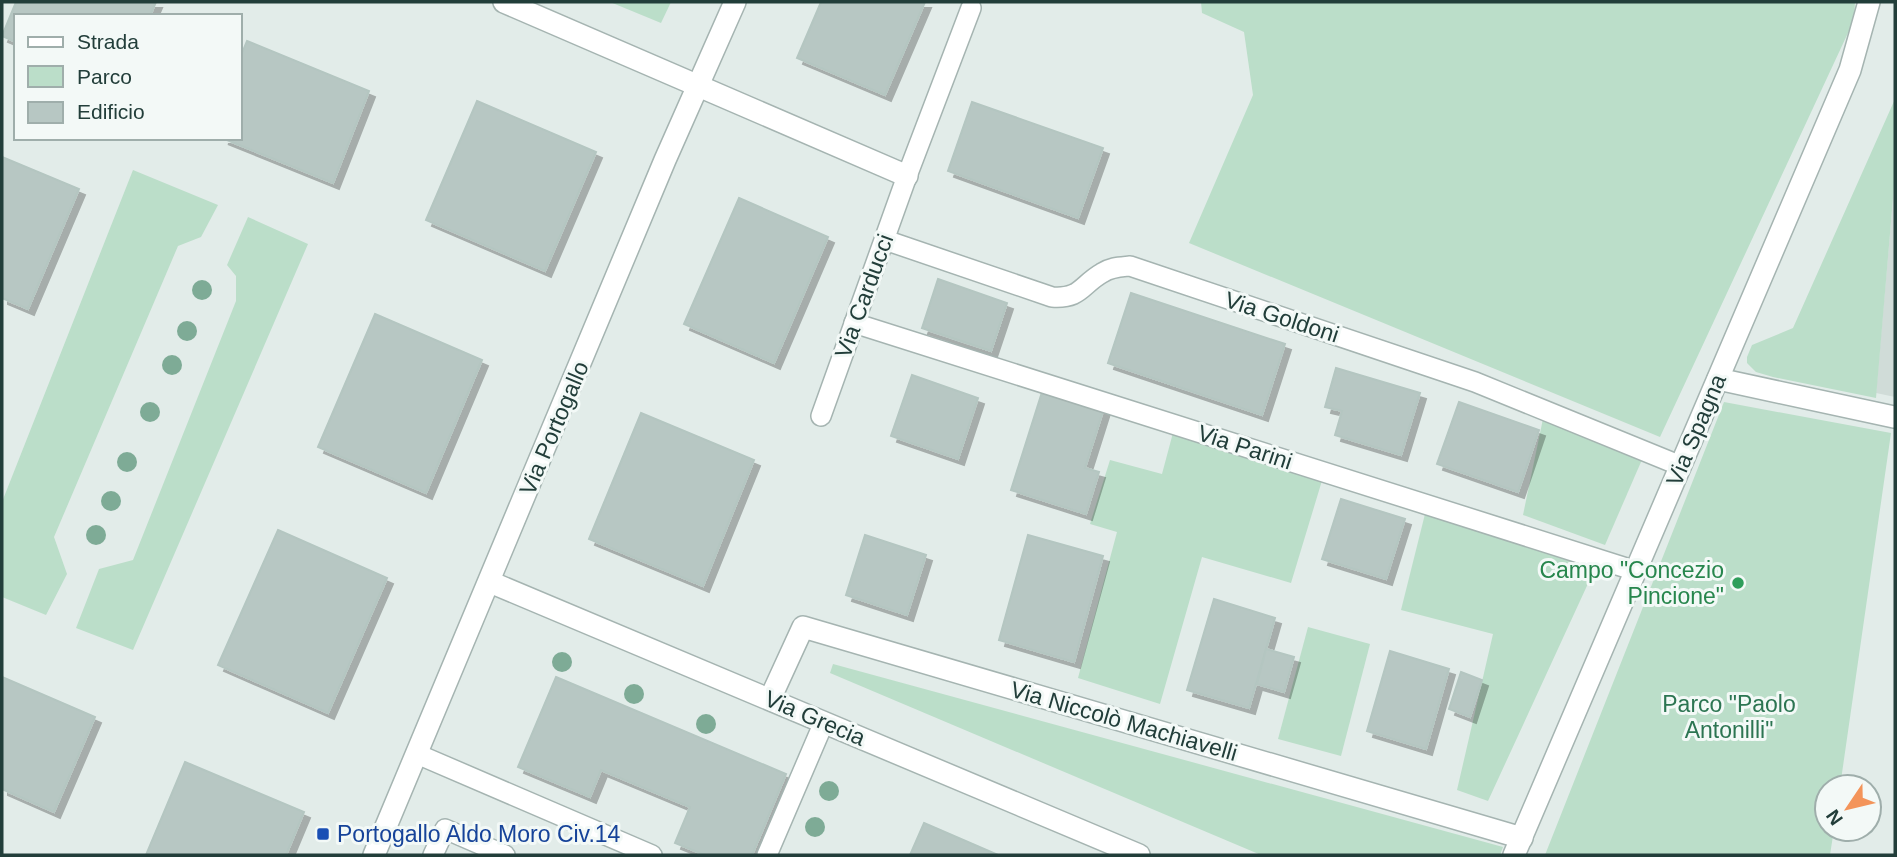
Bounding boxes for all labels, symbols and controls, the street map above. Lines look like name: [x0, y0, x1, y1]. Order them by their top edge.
legend: [14, 14, 242, 140]
text: Strada: [77, 30, 139, 53]
text: Parco: [77, 65, 132, 88]
text: Edificio: [77, 100, 145, 123]
street label: Via Carducci: [830, 230, 898, 362]
street label: Via Goldoni: [1222, 286, 1342, 348]
street label: Via Portogallo: [514, 357, 594, 499]
street label: Via Spagna: [1661, 370, 1731, 490]
street label: Via Parini: [1194, 419, 1296, 475]
place label: Campo "Concezio Pincione": [1539, 557, 1724, 609]
marker: Campo "Concezio Pincione": [1730, 575, 1746, 591]
street label: Via Niccolò Machiavelli: [1008, 676, 1240, 766]
street label: Via Grecia: [761, 685, 869, 751]
park label: Parco "Paolo Antonilli": [1662, 691, 1796, 743]
north arrow: [1813, 773, 1883, 843]
text: N: [1822, 806, 1847, 829]
place label: Portogallo Aldo Moro Civ.14: [337, 821, 621, 847]
marker: Portogallo Aldo Moro Civ.14: [315, 826, 331, 842]

